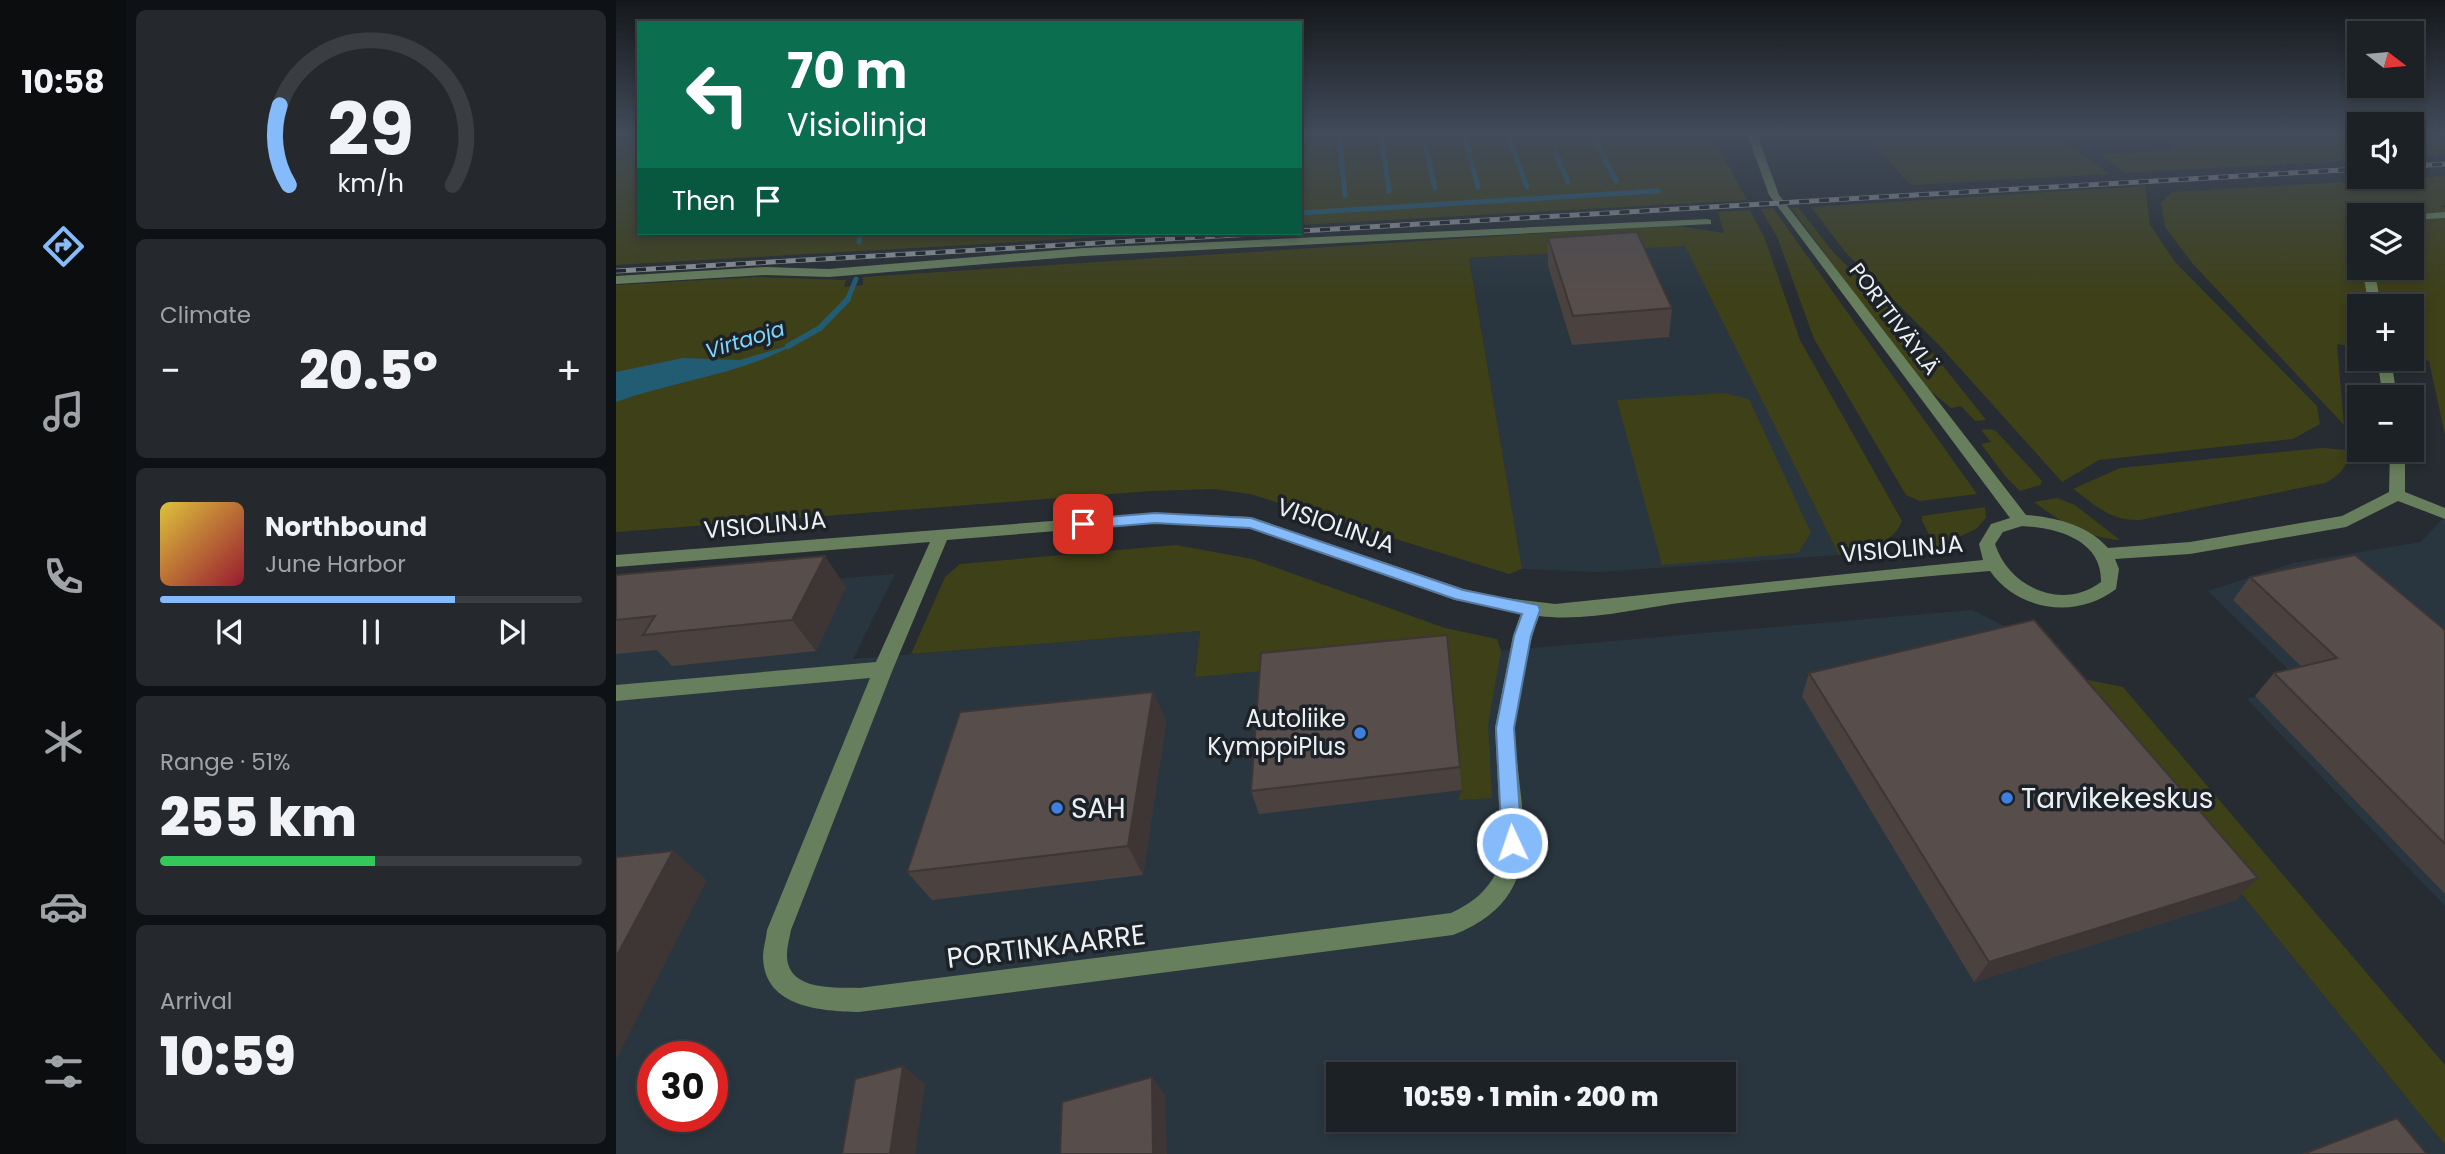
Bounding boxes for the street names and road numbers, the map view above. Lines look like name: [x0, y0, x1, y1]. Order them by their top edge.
street label: PORTTIVÄYLÄ: [1843, 257, 1946, 381]
street label: VISIOLINJA: [1273, 490, 1400, 561]
street label: VISIOLINJA: [702, 503, 828, 546]
street label: VISIOLINJA: [1839, 527, 1965, 570]
street label: PORTINKAARRE: [944, 915, 1148, 978]

